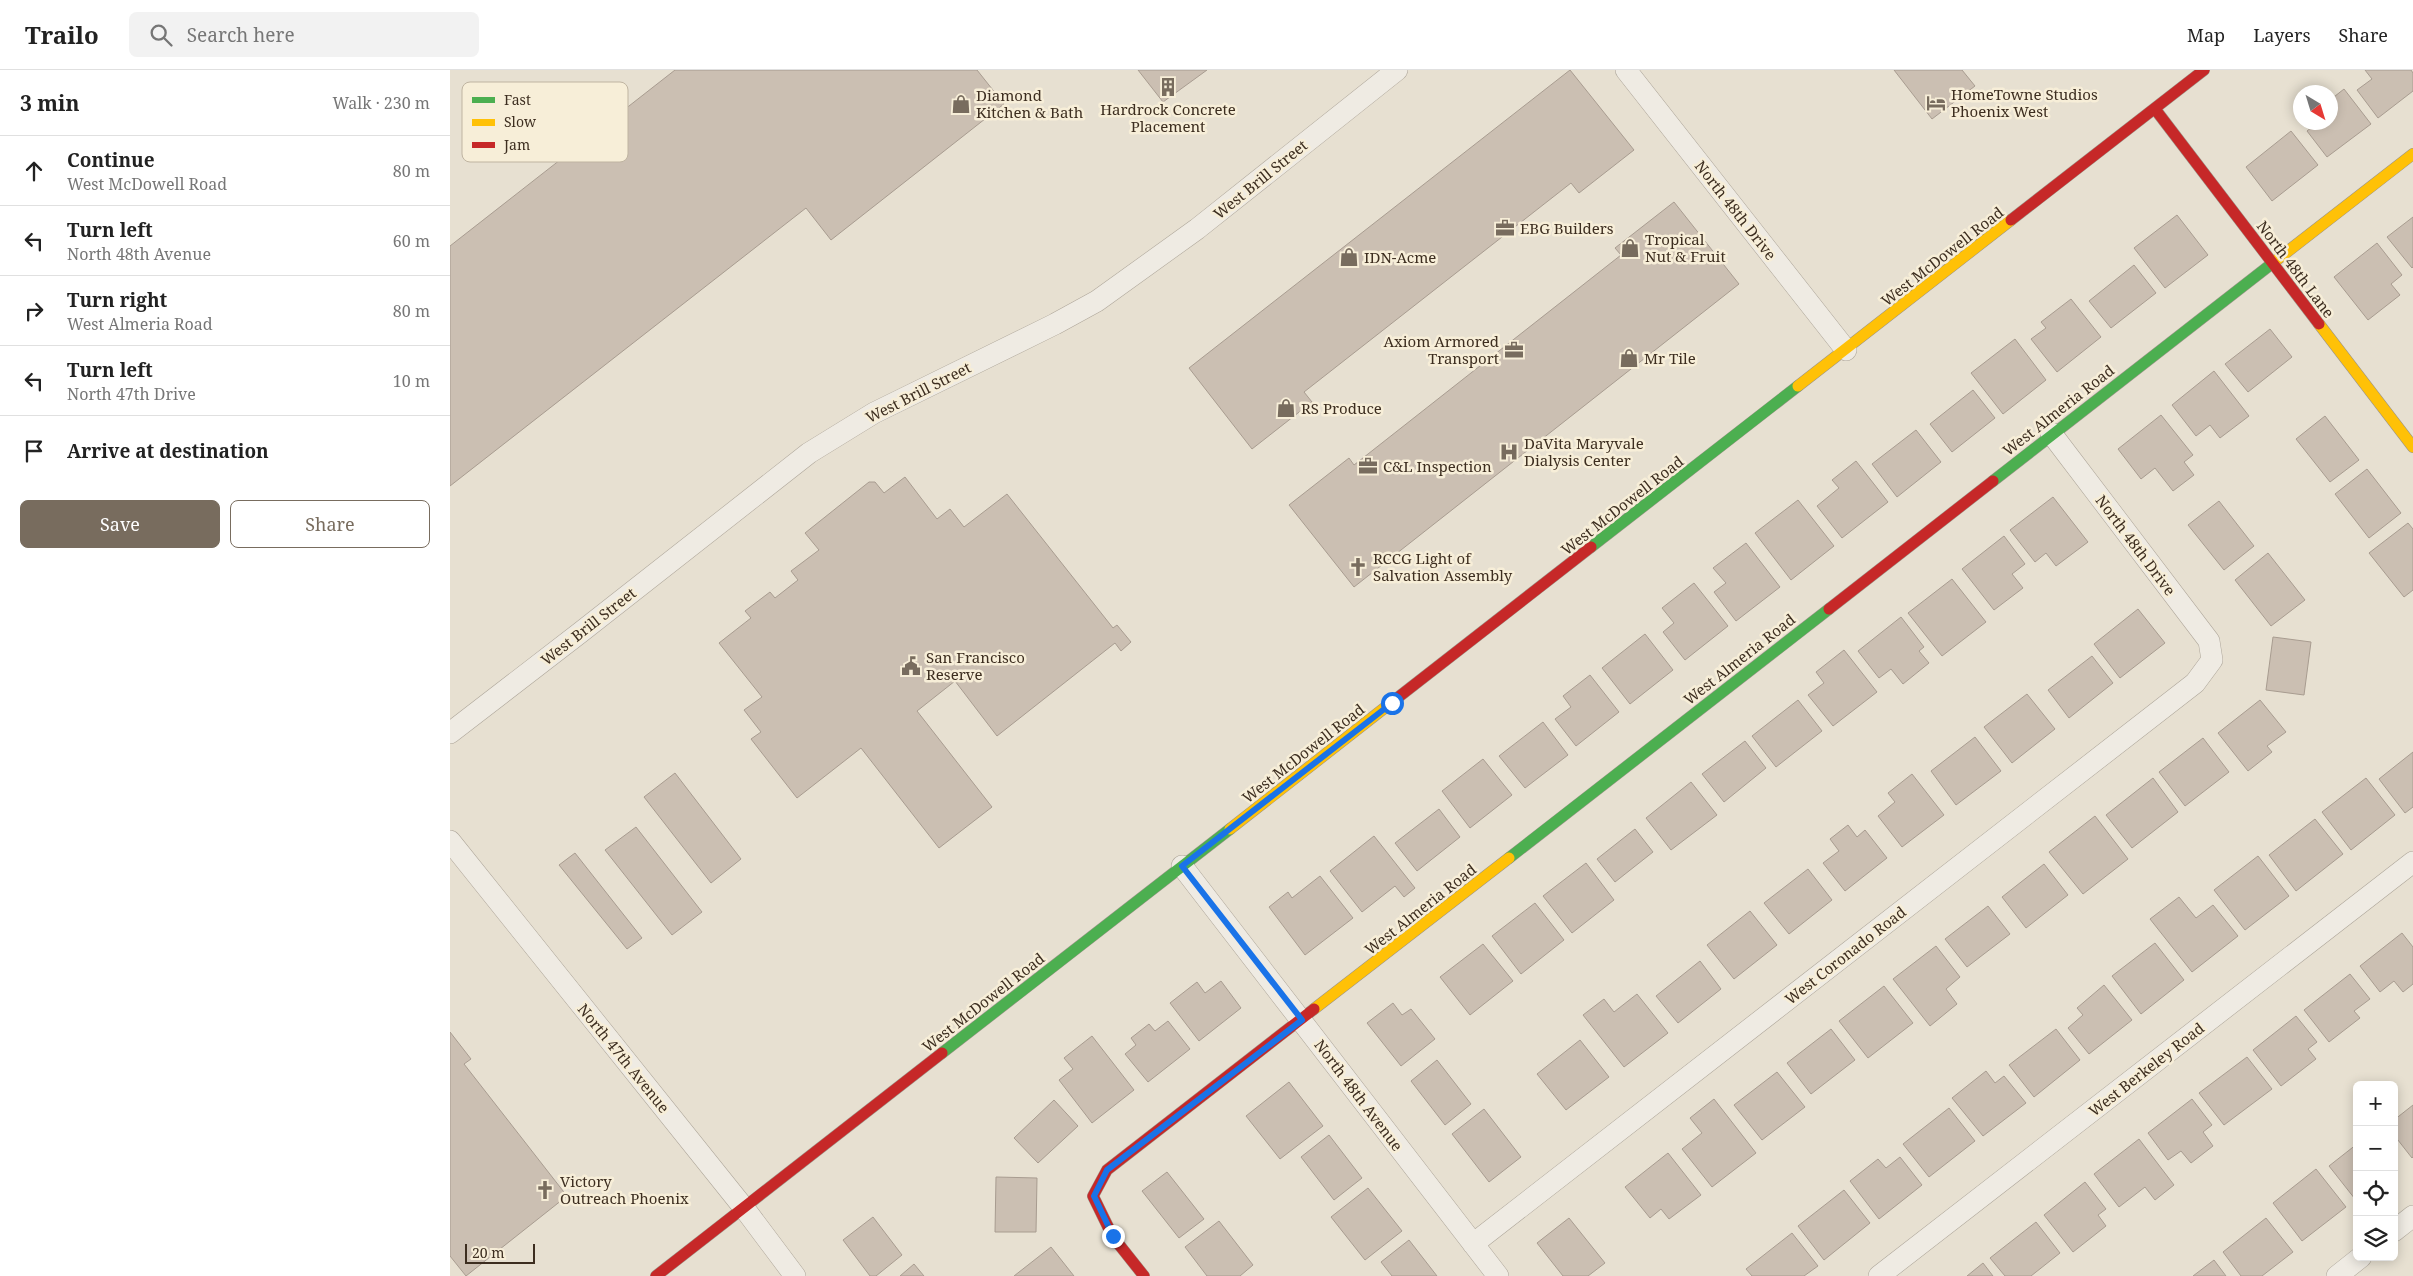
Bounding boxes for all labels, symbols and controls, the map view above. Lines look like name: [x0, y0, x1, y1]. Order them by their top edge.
search box: [129, 12, 479, 57]
text: Trailo: [25, 18, 99, 51]
icon: search: [147, 21, 175, 49]
text: Search here: [187, 22, 295, 48]
text: Map: [2187, 23, 2225, 47]
text: Layers: [2253, 23, 2311, 47]
text: Share: [2339, 23, 2388, 47]
building icon: Hardrock Concrete Placement: [1157, 76, 1179, 98]
legend: [462, 82, 628, 162]
place label: HomeTowne Studios Phoenix West: [1951, 84, 2098, 121]
place label: Diamond Kitchen & Bath: [976, 85, 1084, 122]
north arrow: [2293, 85, 2338, 130]
text: 3 min: [20, 89, 79, 117]
text: Fast: [504, 90, 531, 109]
text: Walk · 230 m: [333, 92, 430, 114]
hotel icon: HomeTowne Studios Phoenix West: [1925, 92, 1947, 114]
shop icon: Diamond Kitchen & Bath: [950, 93, 972, 115]
place label: Hardrock Concrete Placement: [1100, 99, 1236, 136]
text: Slow: [504, 112, 537, 131]
text: Jam: [503, 135, 530, 154]
street label: West Brill Street: [1209, 135, 1311, 223]
text: Continue: [67, 147, 155, 173]
street label: North 48th Drive: [1691, 156, 1781, 264]
icon: ahead: [20, 157, 48, 185]
text: 80 m: [393, 160, 430, 182]
text: West McDowell Road: [67, 173, 227, 195]
street label: West McDowell Road: [1877, 202, 2007, 310]
street label: North 48th Lane: [2253, 216, 2339, 322]
text: Turn left: [67, 217, 153, 243]
office icon: EBG Builders: [1494, 217, 1516, 239]
place label: EBG Builders: [1520, 218, 1614, 238]
icon: left: [20, 227, 48, 255]
place label: Tropical Nut & Fruit: [1645, 229, 1726, 266]
text: 60 m: [393, 230, 430, 252]
shop icon: Tropical Nut & Fruit: [1619, 237, 1641, 259]
text: North 48th Avenue: [67, 243, 211, 265]
shop icon: IDN-Acme: [1338, 246, 1360, 268]
place label: IDN-Acme: [1364, 247, 1436, 267]
text: Turn right: [67, 287, 167, 313]
icon: right: [20, 297, 48, 325]
text: 80 m: [393, 300, 430, 322]
text: West Almeria Road: [67, 313, 213, 335]
place label: Axiom Armored Transport: [1383, 331, 1499, 368]
office icon: Axiom Armored Transport: [1503, 339, 1525, 361]
shop icon: Mr Tile: [1618, 347, 1640, 369]
place label: Mr Tile: [1644, 348, 1696, 368]
text: Turn left: [67, 357, 153, 383]
street label: West Brill Street: [862, 357, 974, 427]
street label: West Almeria Road: [1998, 360, 2118, 460]
icon: left: [20, 367, 48, 395]
text: 10 m: [393, 370, 430, 392]
text: North 47th Drive: [67, 383, 196, 405]
shop icon: RS Produce: [1275, 397, 1297, 419]
place label: RS Produce: [1301, 398, 1382, 418]
place label: DaVita Maryvale Dialysis Center: [1524, 433, 1644, 470]
icon: arrive: [20, 437, 48, 465]
text: Arrive at destination: [67, 438, 269, 464]
hospital icon: DaVita Maryvale Dialysis Center: [1498, 441, 1520, 463]
street label: West McDowell Road: [1557, 451, 1687, 559]
office icon: C&L Inspection: [1357, 455, 1379, 477]
place label: C&L Inspection: [1383, 456, 1492, 476]
street label: North 48th Drive: [2092, 491, 2180, 599]
button: Save: [20, 500, 220, 548]
button: Share: [230, 500, 430, 548]
place label: RCCG Light of Salvation Assembly: [1373, 548, 1513, 585]
church icon: RCCG Light of Salvation Assembly: [1347, 556, 1369, 578]
street label: West Brill Street: [536, 583, 640, 669]
street label: West Almeria Road: [1679, 609, 1799, 709]
place label: San Francisco Reserve: [926, 647, 1025, 684]
public building icon: San Francisco Reserve: [900, 655, 922, 677]
route start: [1381, 692, 1404, 715]
street label: West McDowell Road: [1238, 699, 1368, 807]
street label: West Almeria Road: [1360, 859, 1480, 959]
street label: West Coronado Road: [1780, 901, 1910, 1009]
street label: West McDowell Road: [918, 948, 1048, 1056]
street label: North 47th Avenue: [574, 999, 674, 1117]
street label: West Berkeley Road: [2084, 1018, 2208, 1120]
street label: North 48th Avenue: [1310, 1035, 1408, 1155]
map controls: [2353, 1081, 2398, 1261]
button: +: [2353, 1081, 2398, 1126]
button: −: [2353, 1126, 2398, 1171]
place label: Victory Outreach Phoenix: [560, 1171, 689, 1208]
button: locate: [2353, 1171, 2398, 1216]
church icon: Victory Outreach Phoenix: [534, 1179, 556, 1201]
button: layers: [2353, 1216, 2398, 1261]
route end: [1102, 1225, 1125, 1248]
scale bar: [465, 1241, 535, 1264]
text: 20 m: [472, 1243, 505, 1262]

